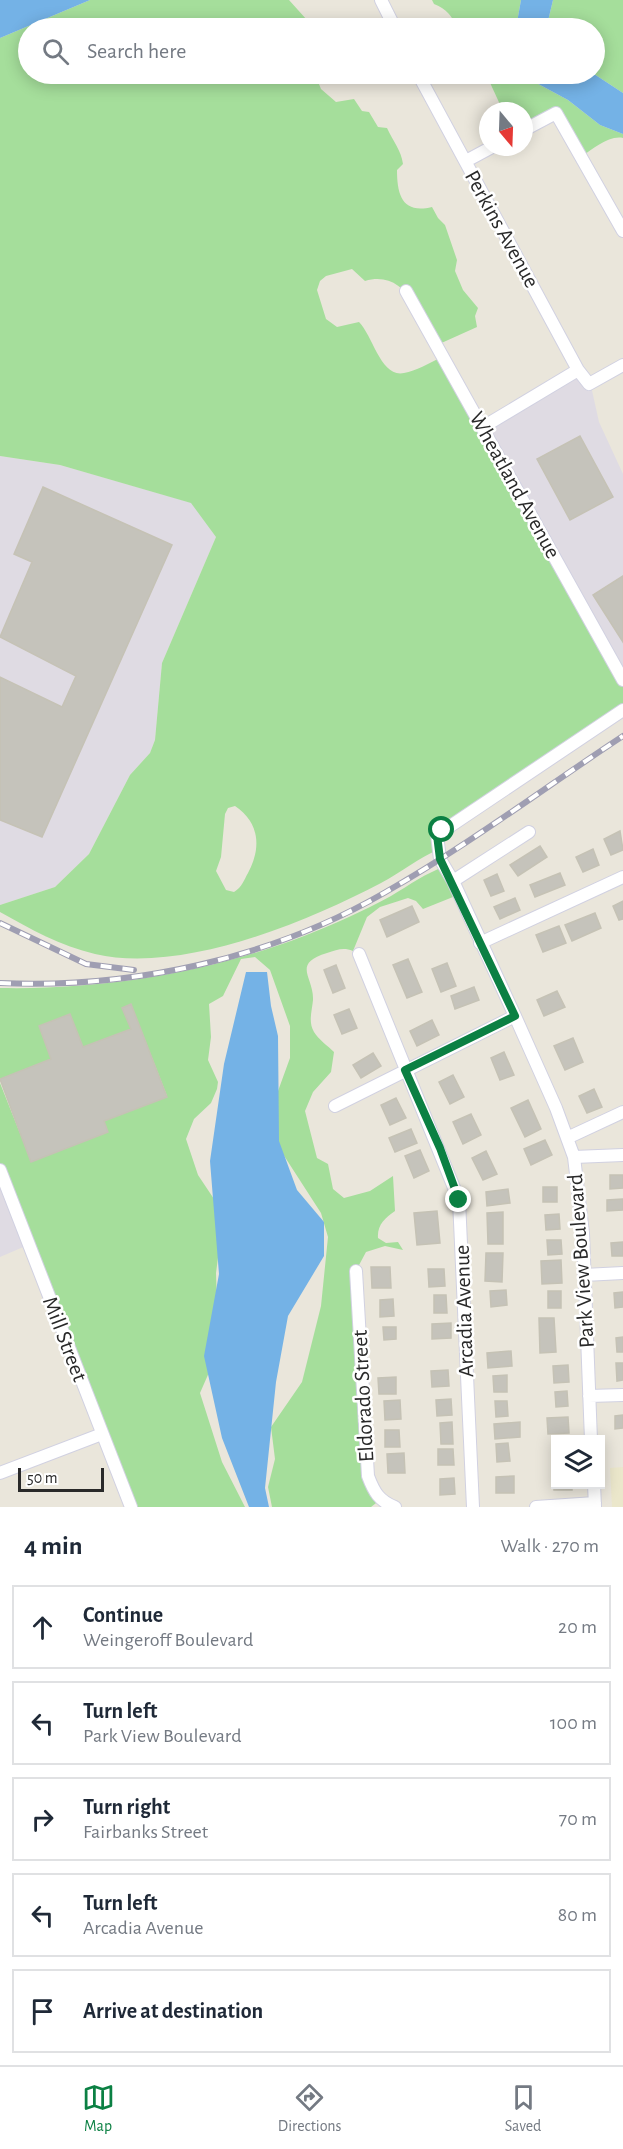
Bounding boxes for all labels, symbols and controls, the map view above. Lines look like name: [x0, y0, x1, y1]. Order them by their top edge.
search box: [18, 18, 605, 84]
icon: search: [39, 35, 72, 68]
text: Search here: [87, 40, 186, 62]
north arrow: [479, 102, 533, 156]
street label: Perkins Avenue: [461, 167, 543, 291]
street label: Wheatland Avenue: [466, 408, 564, 562]
route start: [428, 816, 454, 842]
street label: Park View Boulevard: [564, 1173, 598, 1349]
route end: [445, 1186, 471, 1212]
street label: Arcadia Avenue: [451, 1244, 477, 1378]
street label: Mill Street: [39, 1294, 91, 1384]
street label: Eldorado Street: [349, 1329, 377, 1463]
map controls: [551, 1435, 605, 1489]
button: layers: [551, 1435, 605, 1489]
scale bar: [18, 1465, 104, 1492]
text: 50 m: [27, 1470, 58, 1486]
text: 4 min: [24, 1533, 83, 1559]
text: Walk · 270 m: [500, 1536, 599, 1556]
text: Continue: [83, 1604, 163, 1626]
icon: ahead: [26, 1611, 59, 1644]
text: 20 m: [558, 1617, 597, 1637]
text: Weingeroff Boulevard: [83, 1630, 253, 1650]
text: Turn left: [83, 1700, 157, 1722]
icon: left: [26, 1707, 59, 1740]
text: 100 m: [550, 1713, 597, 1733]
text: Park View Boulevard: [83, 1726, 242, 1746]
text: Turn right: [83, 1796, 170, 1818]
icon: right: [26, 1803, 59, 1836]
text: 70 m: [559, 1809, 597, 1829]
text: Fairbanks Street: [83, 1822, 208, 1842]
text: Turn left: [83, 1892, 157, 1914]
icon: left: [26, 1899, 59, 1932]
text: 80 m: [558, 1905, 597, 1925]
text: Arcadia Avenue: [83, 1918, 204, 1938]
icon: arrive: [26, 1995, 59, 2028]
text: Arrive at destination: [83, 2000, 263, 2022]
tab: Map: [82, 2081, 115, 2136]
tab: Directions: [278, 2081, 342, 2136]
tab: Saved: [505, 2081, 541, 2136]

